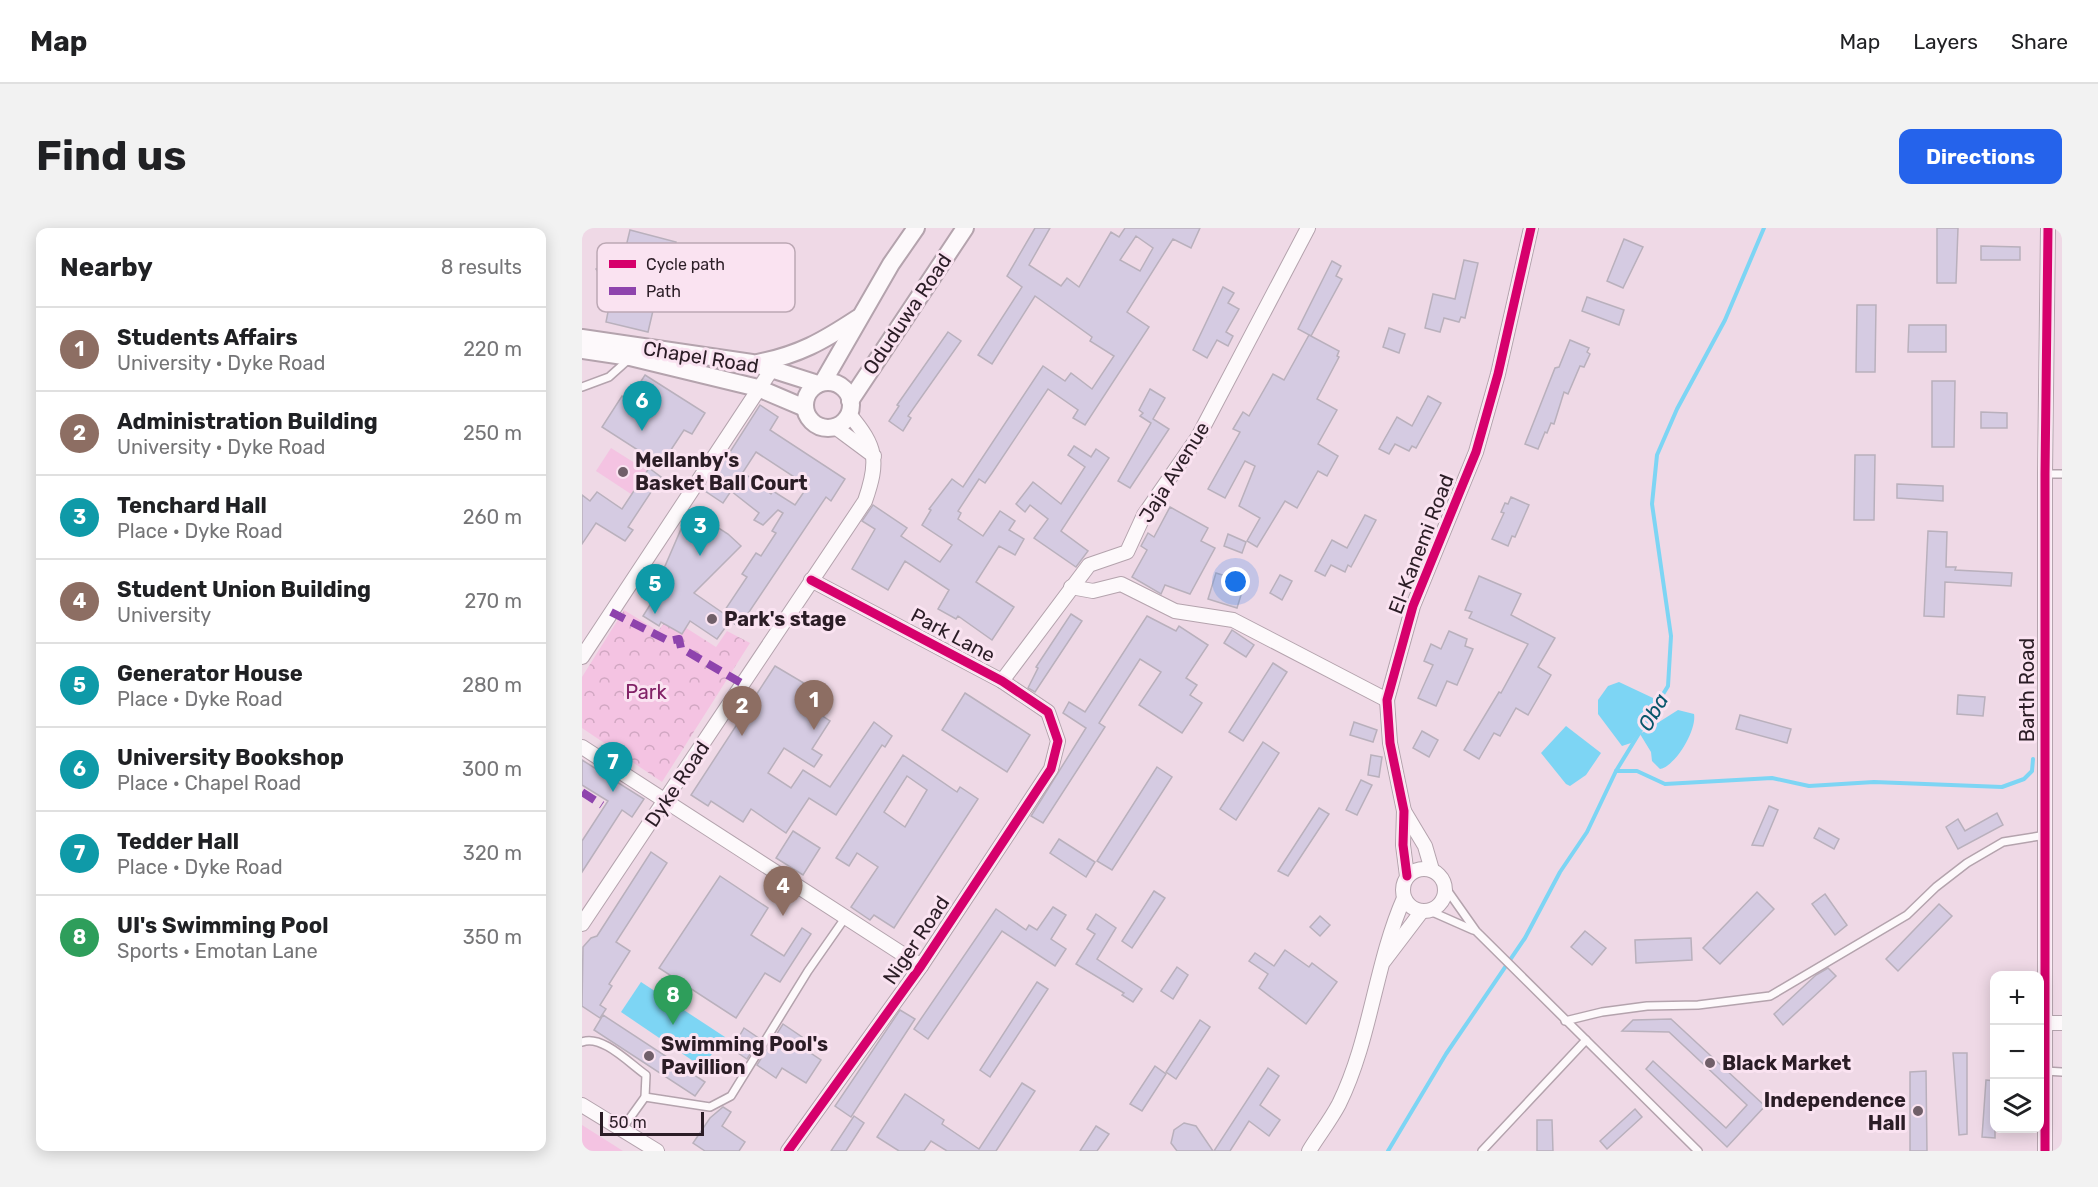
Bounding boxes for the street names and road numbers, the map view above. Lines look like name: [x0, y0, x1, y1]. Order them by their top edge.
street label: Oduduwa Road: [858, 249, 956, 379]
street label: Chapel Road: [641, 336, 761, 378]
street label: Jaja Avenue: [1134, 417, 1214, 527]
street label: El-Kanemi Road: [1383, 471, 1459, 617]
street label: Park Lane: [907, 603, 999, 667]
street label: Barth Road: [2015, 638, 2039, 742]
street label: Dyke Road: [640, 737, 714, 831]
street label: Niger Road: [878, 891, 954, 989]

